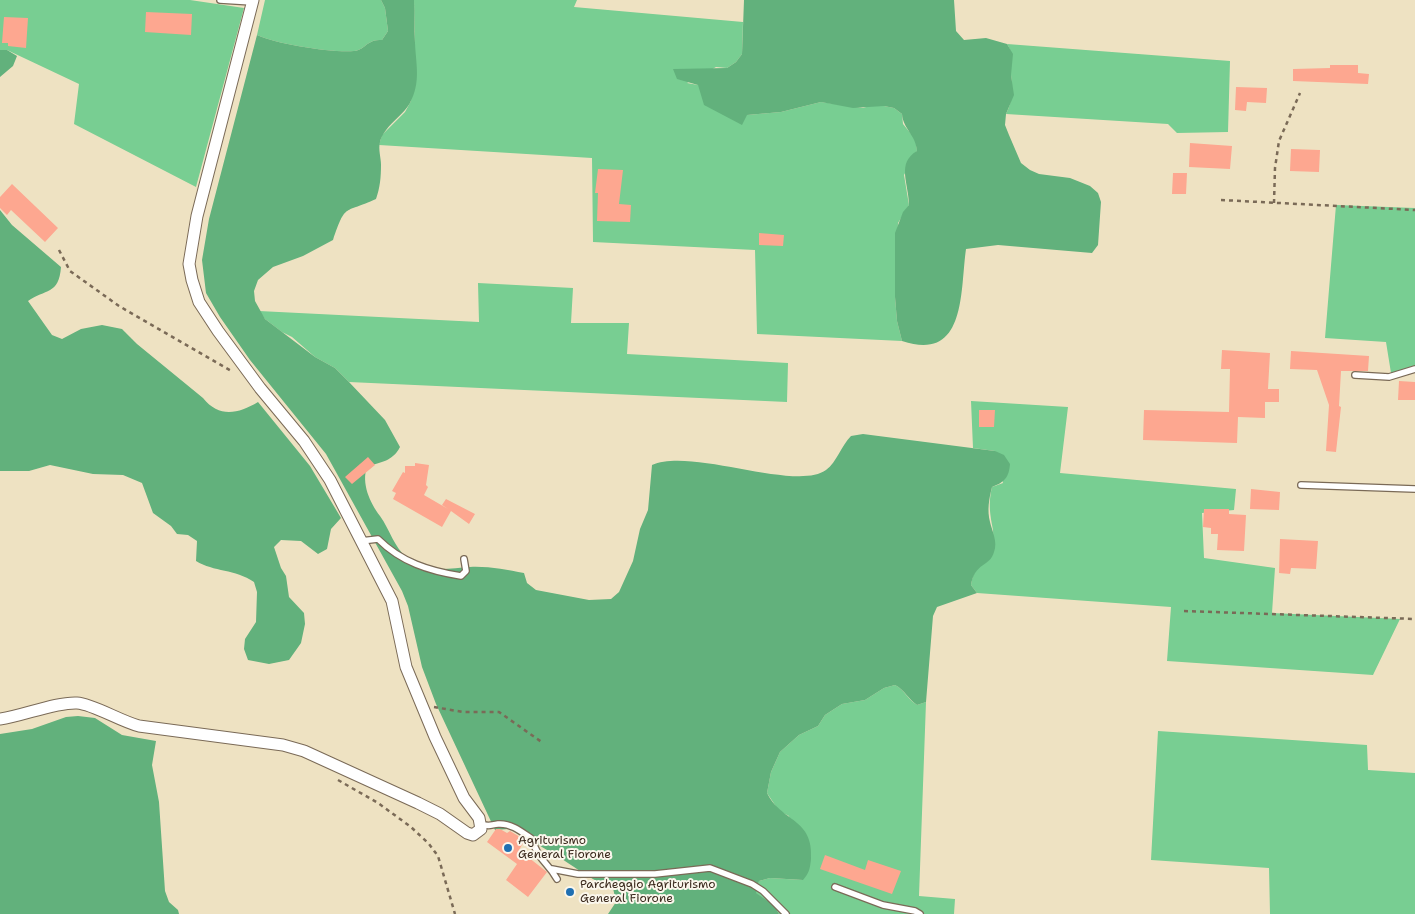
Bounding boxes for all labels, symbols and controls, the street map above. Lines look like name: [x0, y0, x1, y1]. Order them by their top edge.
place label: Agriturismo General Fiorone: [518, 834, 611, 862]
marker: Agriturismo General Fiorone: [502, 842, 514, 854]
place label: Parcheggio Agriturismo General Fiorone: [580, 878, 716, 906]
marker: Parcheggio Agriturismo General Fiorone: [564, 886, 576, 898]

